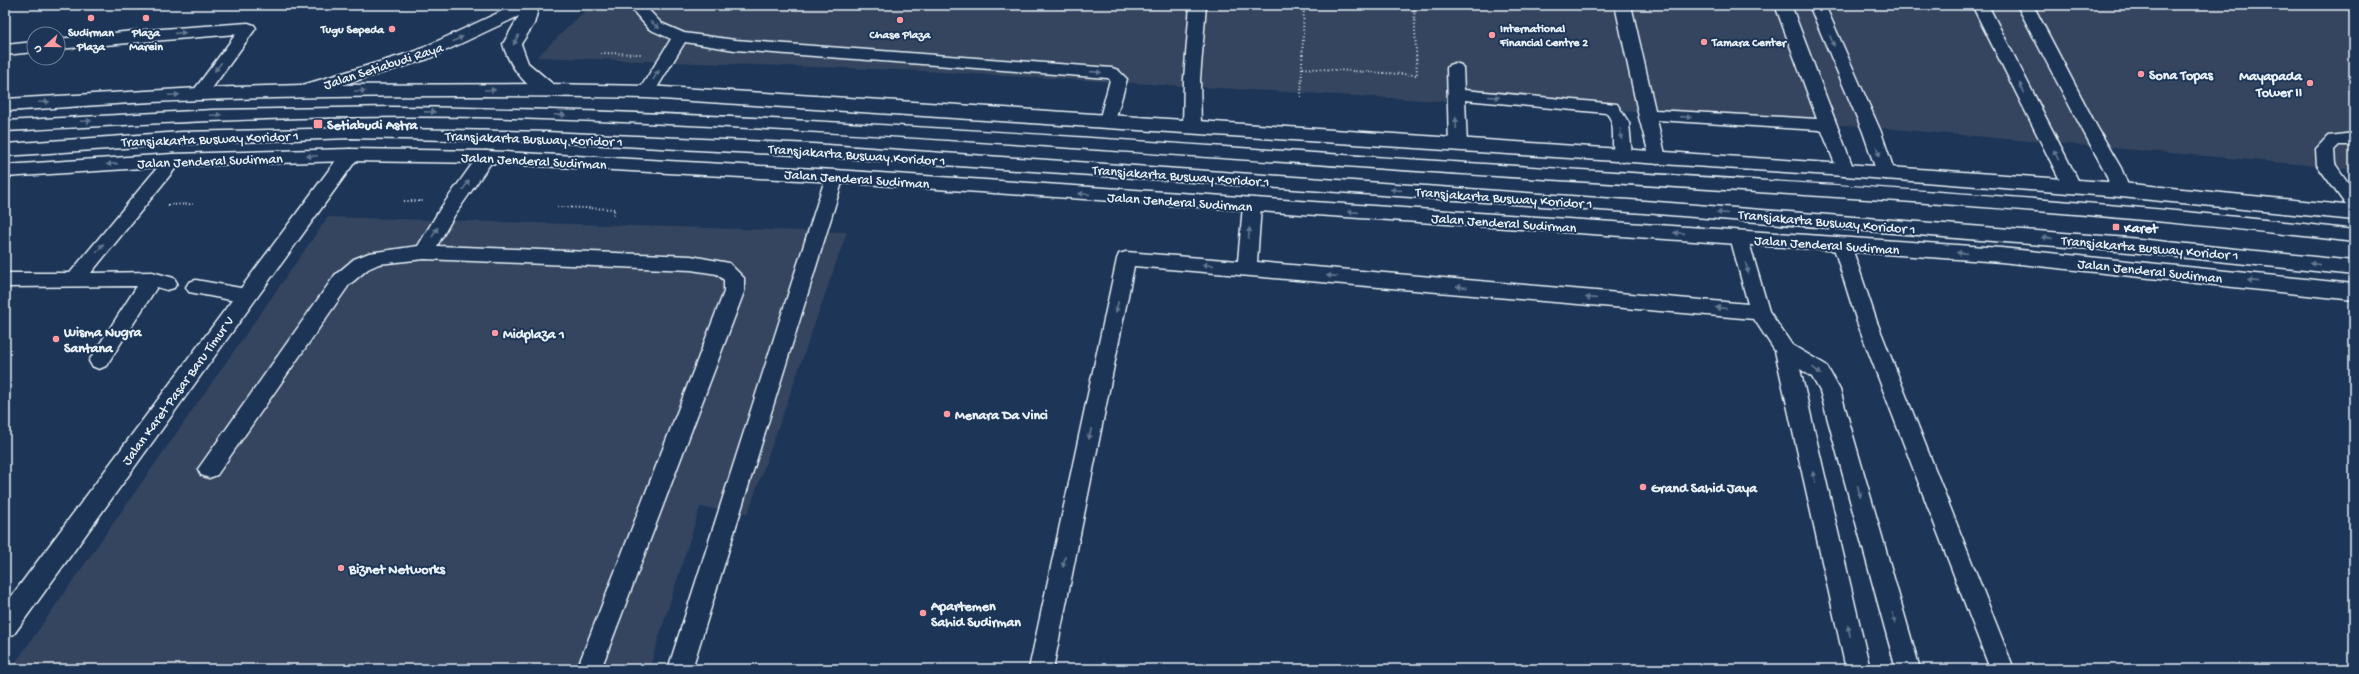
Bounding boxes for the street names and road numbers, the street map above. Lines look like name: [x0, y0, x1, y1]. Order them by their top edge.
street label: Jalan Setiabudi Raya: [322, 40, 447, 95]
street label: Transjakarta Busway Koridor 1: [120, 129, 299, 152]
street label: Transjakarta Busway Koridor 1: [444, 129, 623, 152]
street label: Transjakarta Busway Koridor 1: [767, 142, 946, 171]
street label: Jalan Jenderal Sudirman: [461, 150, 607, 175]
street label: Jalan Jenderal Sudirman: [137, 151, 283, 174]
street label: Transjakarta Busway Koridor 1: [1091, 163, 1270, 192]
street label: Jalan Jenderal Sudirman: [784, 167, 930, 194]
street label: Transjakarta Busway Koridor 1: [1414, 185, 1593, 214]
street label: Jalan Jenderal Sudirman: [1107, 190, 1253, 217]
street label: Transjakarta Busway Koridor 1: [1737, 207, 1916, 240]
street label: Jalan Jenderal Sudirman: [1431, 211, 1577, 238]
street label: Jalan Jenderal Sudirman: [1754, 233, 1900, 260]
street label: Transjakarta Busway Koridor 1: [2060, 233, 2239, 266]
street label: Jalan Jenderal Sudirman: [2077, 256, 2223, 289]
street label: Jalan Karet Pasar Baru Timur V: [119, 313, 239, 469]

